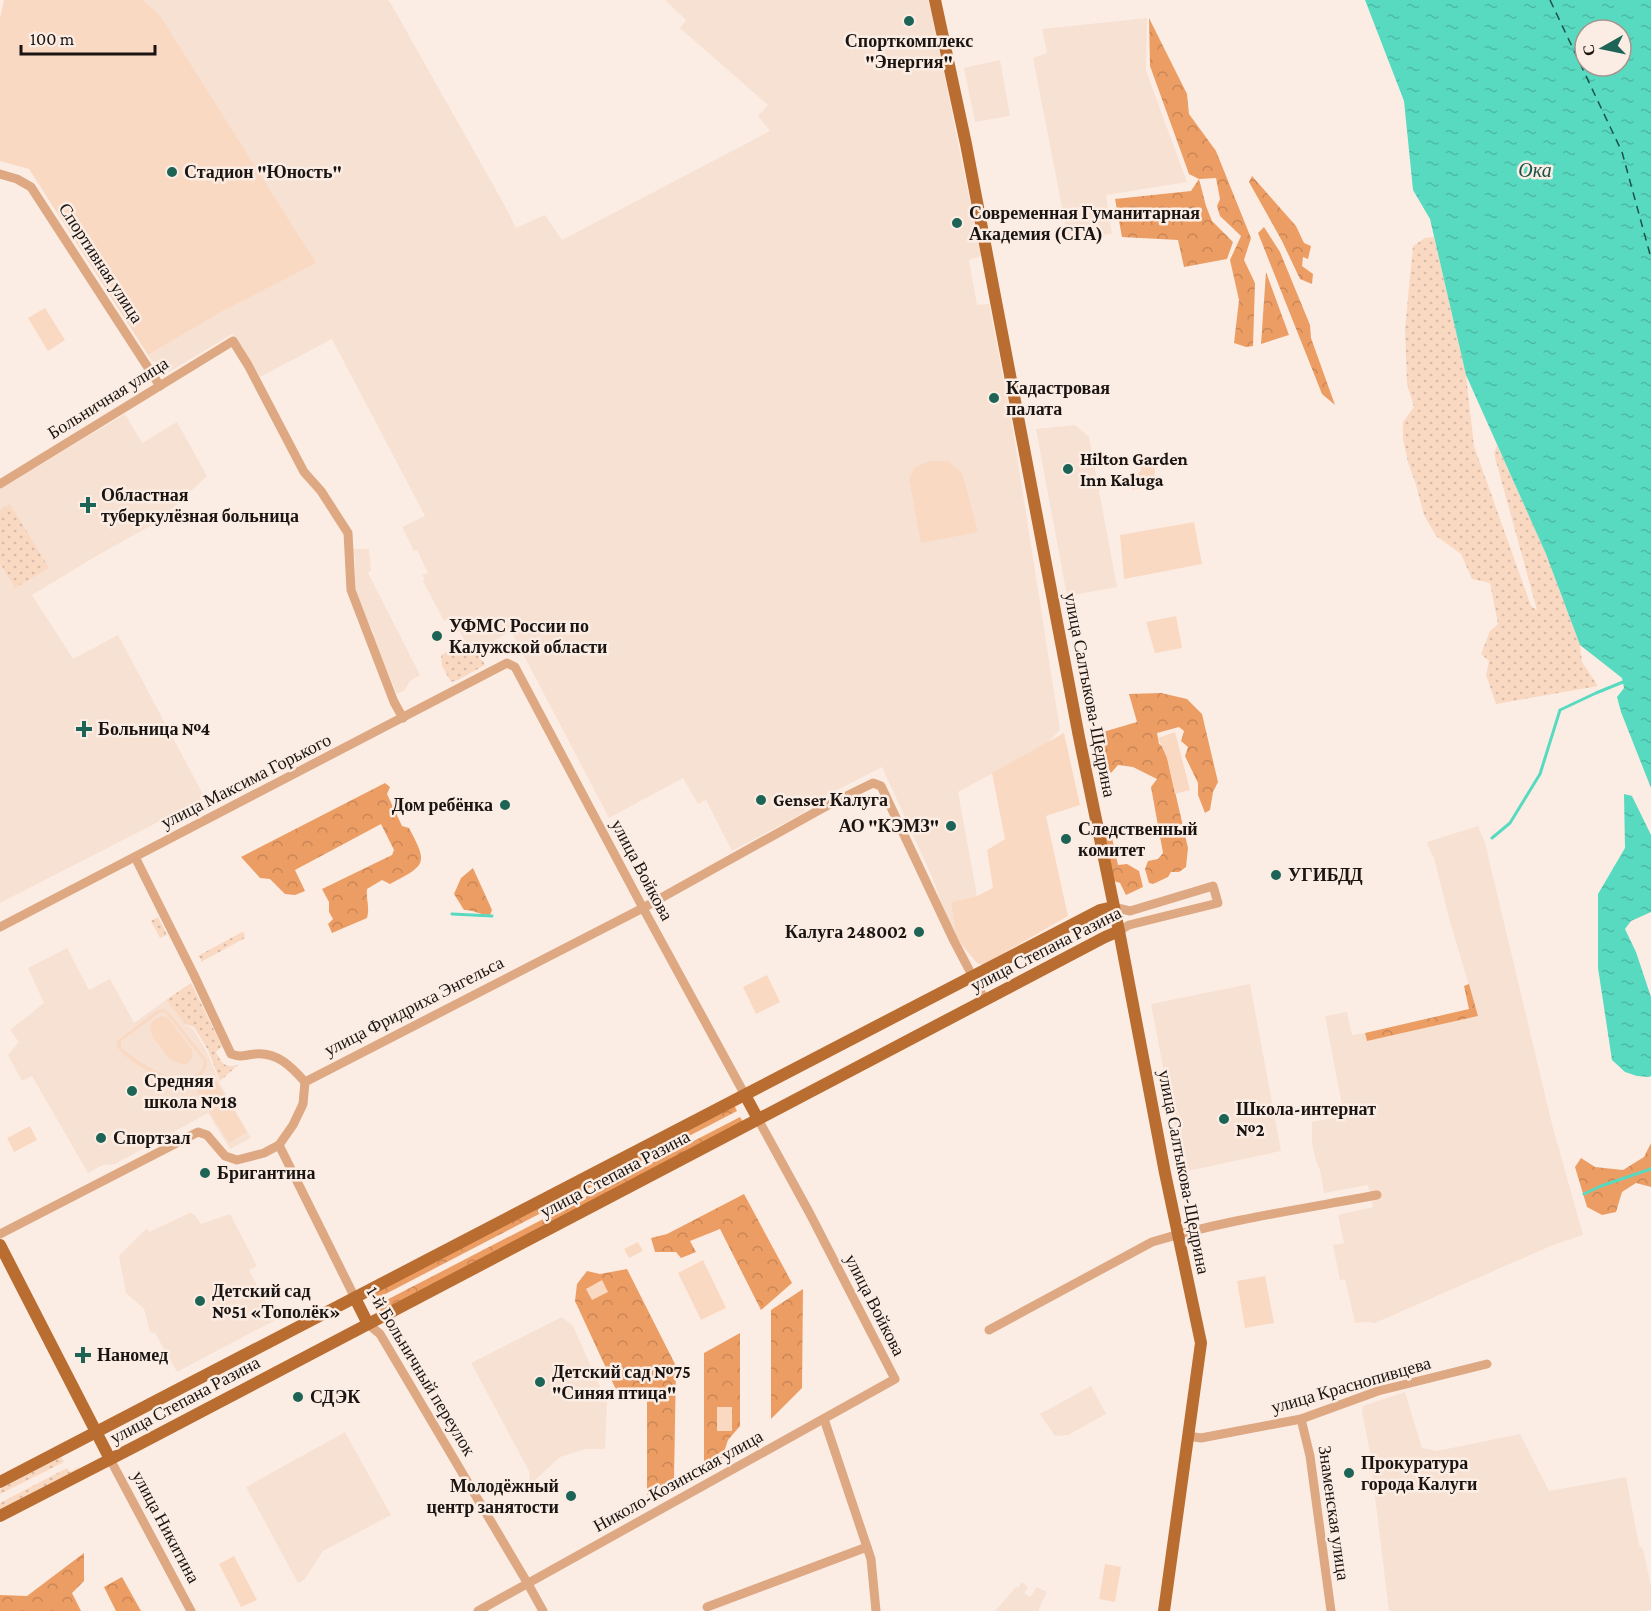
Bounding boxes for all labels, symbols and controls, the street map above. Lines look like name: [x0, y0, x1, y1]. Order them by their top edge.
marker: Спорткомплекс "Энергия": [902, 14, 916, 28]
scale bar: [21, 18, 154, 56]
north arrow: [1573, 18, 1633, 78]
text: 100 m: [30, 29, 75, 49]
place label: Спорткомплекс "Энергия": [845, 31, 973, 72]
text: С: [1579, 43, 1598, 57]
water label: Ока: [1518, 159, 1552, 181]
place label: Стадион "Юность": [184, 162, 342, 182]
marker: Стадион "Юность": [165, 165, 179, 179]
street label: Спортивная улица: [55, 199, 147, 327]
place label: Современная Гуманитарная Академия (СГА): [969, 203, 1200, 245]
marker: Современная Гуманитарная Академия (СГА): [950, 216, 964, 230]
street label: Больничная улица: [44, 353, 172, 443]
place label: Кадастровая палата: [1006, 378, 1110, 419]
marker: Кадастровая палата: [987, 391, 1001, 405]
place label: Hilton Garden Inn Kaluga: [1080, 449, 1189, 490]
marker: Hilton Garden Inn Kaluga: [1061, 462, 1075, 476]
place label: Областная туберкулёзная больница: [101, 485, 299, 526]
marker: Областная туберкулёзная больница: [79, 496, 97, 514]
street label: улица Салтыкова-Щедрина: [1060, 591, 1120, 799]
place label: УФМС России по Калужской области: [449, 616, 607, 657]
marker: УФМС России по Калужской области: [430, 629, 444, 643]
place label: Больница №4: [98, 719, 211, 739]
marker: Больница №4: [75, 720, 93, 738]
street label: улица Максима Горького: [158, 729, 334, 833]
place label: Genser Калуга: [773, 790, 888, 810]
marker: Genser Калуга: [754, 793, 768, 807]
place label: Дом ребёнка: [392, 795, 493, 815]
marker: Дом ребёнка: [498, 798, 512, 812]
street label: улица Войкова: [607, 816, 677, 924]
place label: АО "КЭМЗ": [839, 816, 939, 836]
marker: АО "КЭМЗ": [944, 819, 958, 833]
place label: Следственный комитет: [1078, 819, 1198, 860]
marker: Следственный комитет: [1059, 832, 1073, 846]
place label: УГИБДД: [1288, 865, 1363, 885]
marker: УГИБДД: [1269, 868, 1283, 882]
street label: улица Степана Разина: [967, 902, 1125, 996]
place label: Калуга 248002: [785, 922, 907, 942]
marker: Калуга 248002: [912, 925, 926, 939]
street label: улица Фридриха Энгельса: [321, 952, 507, 1060]
street label: улица Салтыкова-Щедрина: [1154, 1068, 1214, 1276]
place label: Средняя школа №18: [144, 1071, 237, 1112]
marker: Средняя школа №18: [125, 1084, 139, 1098]
place label: Школа-интернат №2: [1236, 1099, 1376, 1140]
marker: Школа-интернат №2: [1217, 1112, 1231, 1126]
street label: улица Степана Разина: [537, 1126, 693, 1222]
place label: Спортзал: [113, 1128, 191, 1148]
marker: Спортзал: [94, 1131, 108, 1145]
place label: Бригантина: [217, 1163, 315, 1183]
marker: Бригантина: [198, 1166, 212, 1180]
street label: улица Войкова: [841, 1251, 909, 1359]
place label: Детский сад №51 «Тополёк»: [212, 1281, 341, 1322]
street label: 1-й Больничный переулок: [362, 1283, 480, 1460]
marker: Детский сад №51 «Тополёк»: [193, 1294, 207, 1308]
place label: Наномед: [97, 1345, 168, 1365]
marker: Наномед: [74, 1346, 92, 1364]
street label: улица Степана Разина: [107, 1352, 263, 1448]
street label: улица Краснопивцева: [1269, 1353, 1433, 1417]
place label: Детский сад №75 "Синяя птица": [552, 1362, 691, 1403]
marker: Детский сад №75 "Синяя птица": [533, 1375, 547, 1389]
place label: СДЭК: [310, 1387, 360, 1407]
marker: СДЭК: [291, 1390, 305, 1404]
street label: Николо-Козинская улица: [590, 1426, 766, 1536]
street label: Знаменская улица: [1315, 1444, 1353, 1582]
place label: Прокуратура города Калуги: [1361, 1453, 1477, 1494]
marker: Прокуратура города Калуги: [1342, 1466, 1356, 1480]
street label: улица Никитина: [128, 1468, 204, 1586]
place label: Молодёжный центр занятости: [427, 1476, 559, 1517]
marker: Молодёжный центр занятости: [564, 1489, 578, 1503]

